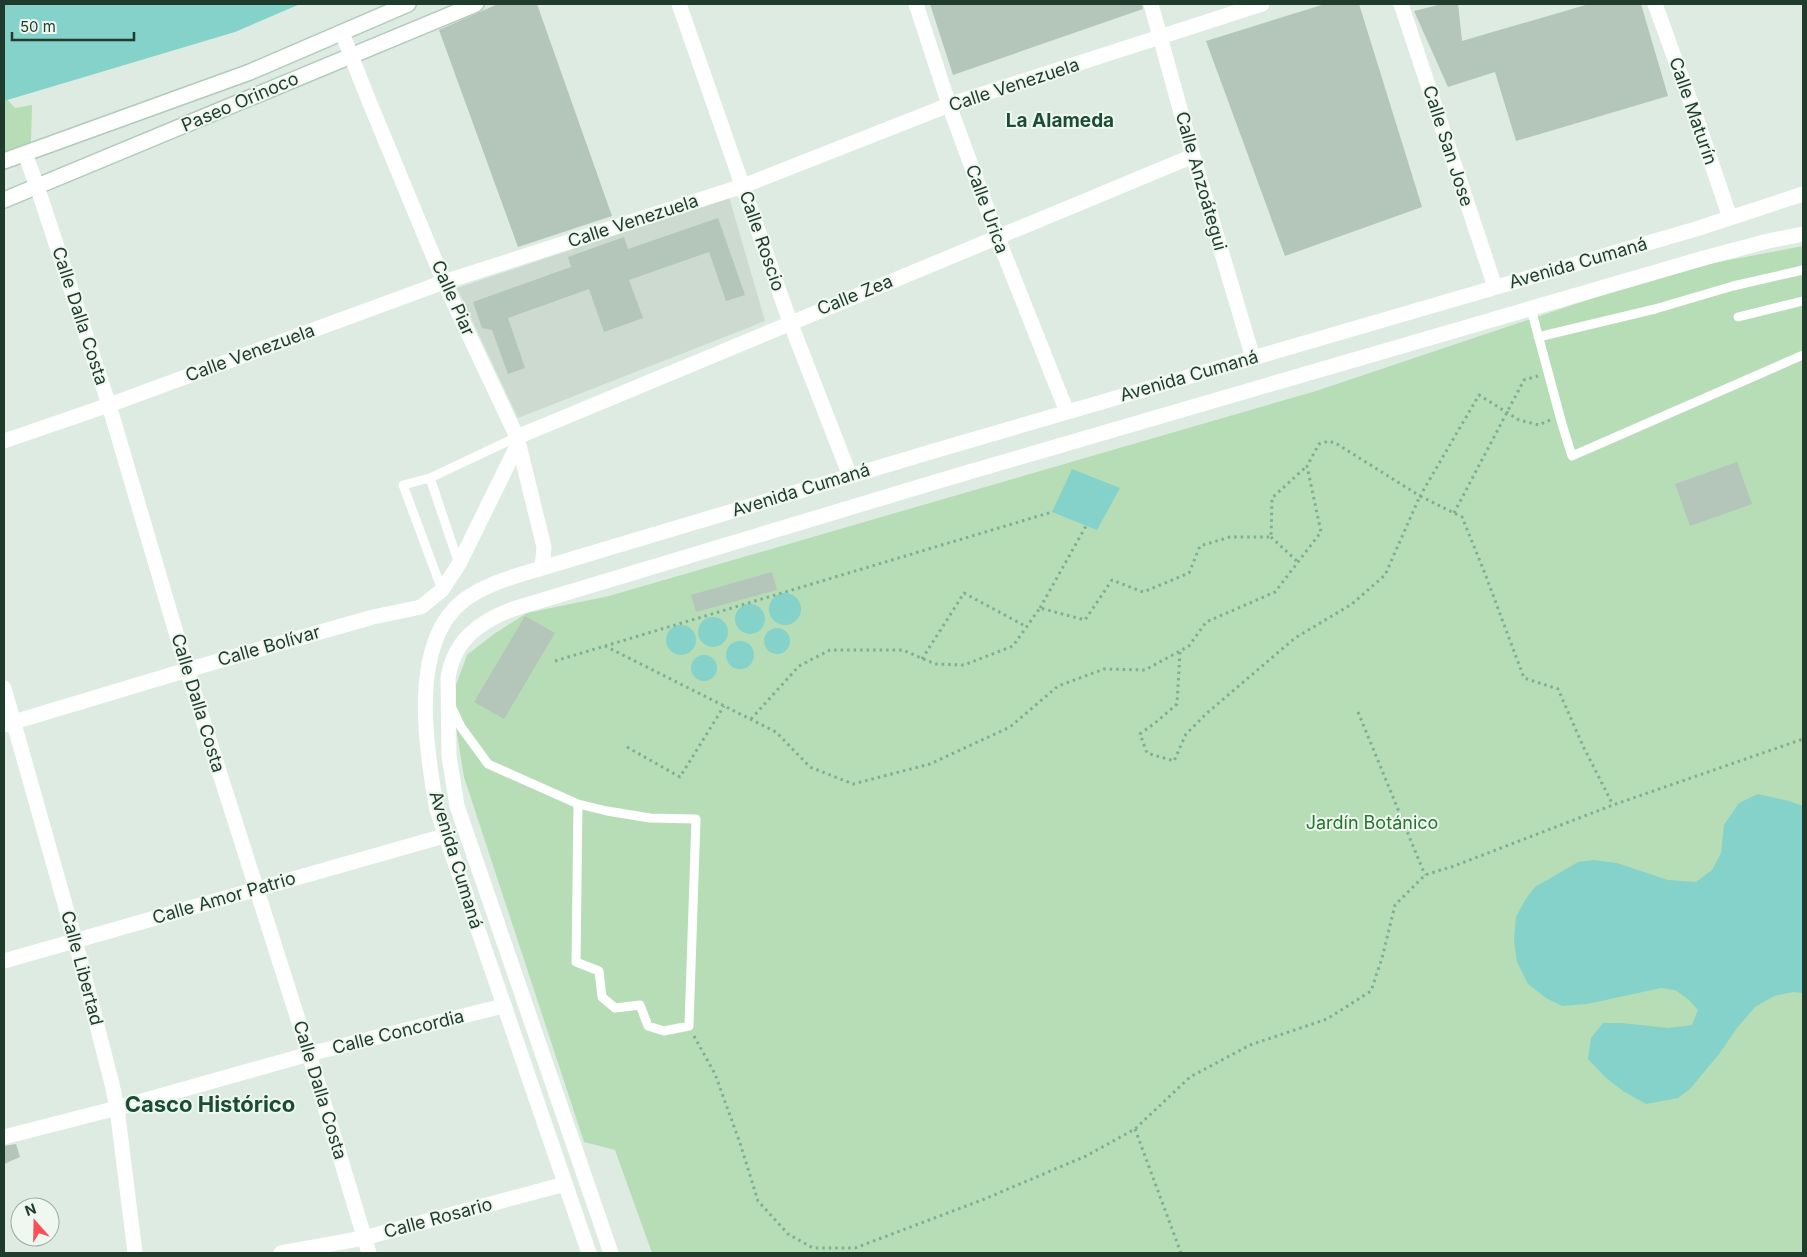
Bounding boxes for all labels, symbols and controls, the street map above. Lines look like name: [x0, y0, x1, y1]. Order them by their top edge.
scale bar: [12, 10, 135, 42]
text: 50 m: [20, 17, 56, 36]
street label: Calle Venezuela: [946, 54, 1082, 116]
street label: Calle Maturín: [1665, 54, 1722, 167]
street label: Paseo Orinoco: [178, 67, 302, 136]
street label: Calle San Jose: [1419, 83, 1478, 209]
district label: La Alameda: [1006, 109, 1114, 132]
street label: Calle Anzoátegui: [1172, 109, 1231, 253]
street label: Calle Urica: [962, 162, 1013, 256]
street label: Calle Roscio: [736, 188, 789, 294]
street label: Calle Venezuela: [565, 190, 701, 252]
street label: Avenida Cumaná: [1506, 233, 1650, 292]
street label: Calle Dalla Costa: [48, 244, 113, 388]
street label: Calle Piar: [428, 257, 479, 339]
street label: Calle Zea: [814, 270, 896, 319]
street label: Calle Venezuela: [182, 319, 317, 386]
street label: Avenida Cumaná: [1117, 346, 1261, 405]
street label: Avenida Cumaná: [729, 459, 872, 520]
street label: Calle Bolívar: [215, 621, 323, 670]
street label: Calle Dalla Costa: [167, 631, 230, 775]
street label: Avenida Cumaná: [426, 788, 487, 931]
park label: Jardín Botánico: [1306, 812, 1438, 833]
street label: Calle Amor Patrio: [150, 867, 298, 928]
street label: Calle Libertad: [57, 908, 108, 1027]
street label: Calle Concordia: [330, 1005, 466, 1058]
street label: Calle Dalla Costa: [289, 1018, 352, 1162]
district label: Casco Histórico: [125, 1091, 295, 1117]
street label: Calle Rosario: [381, 1193, 494, 1242]
north arrow: [10, 1197, 60, 1247]
text: N: [22, 1200, 38, 1219]

